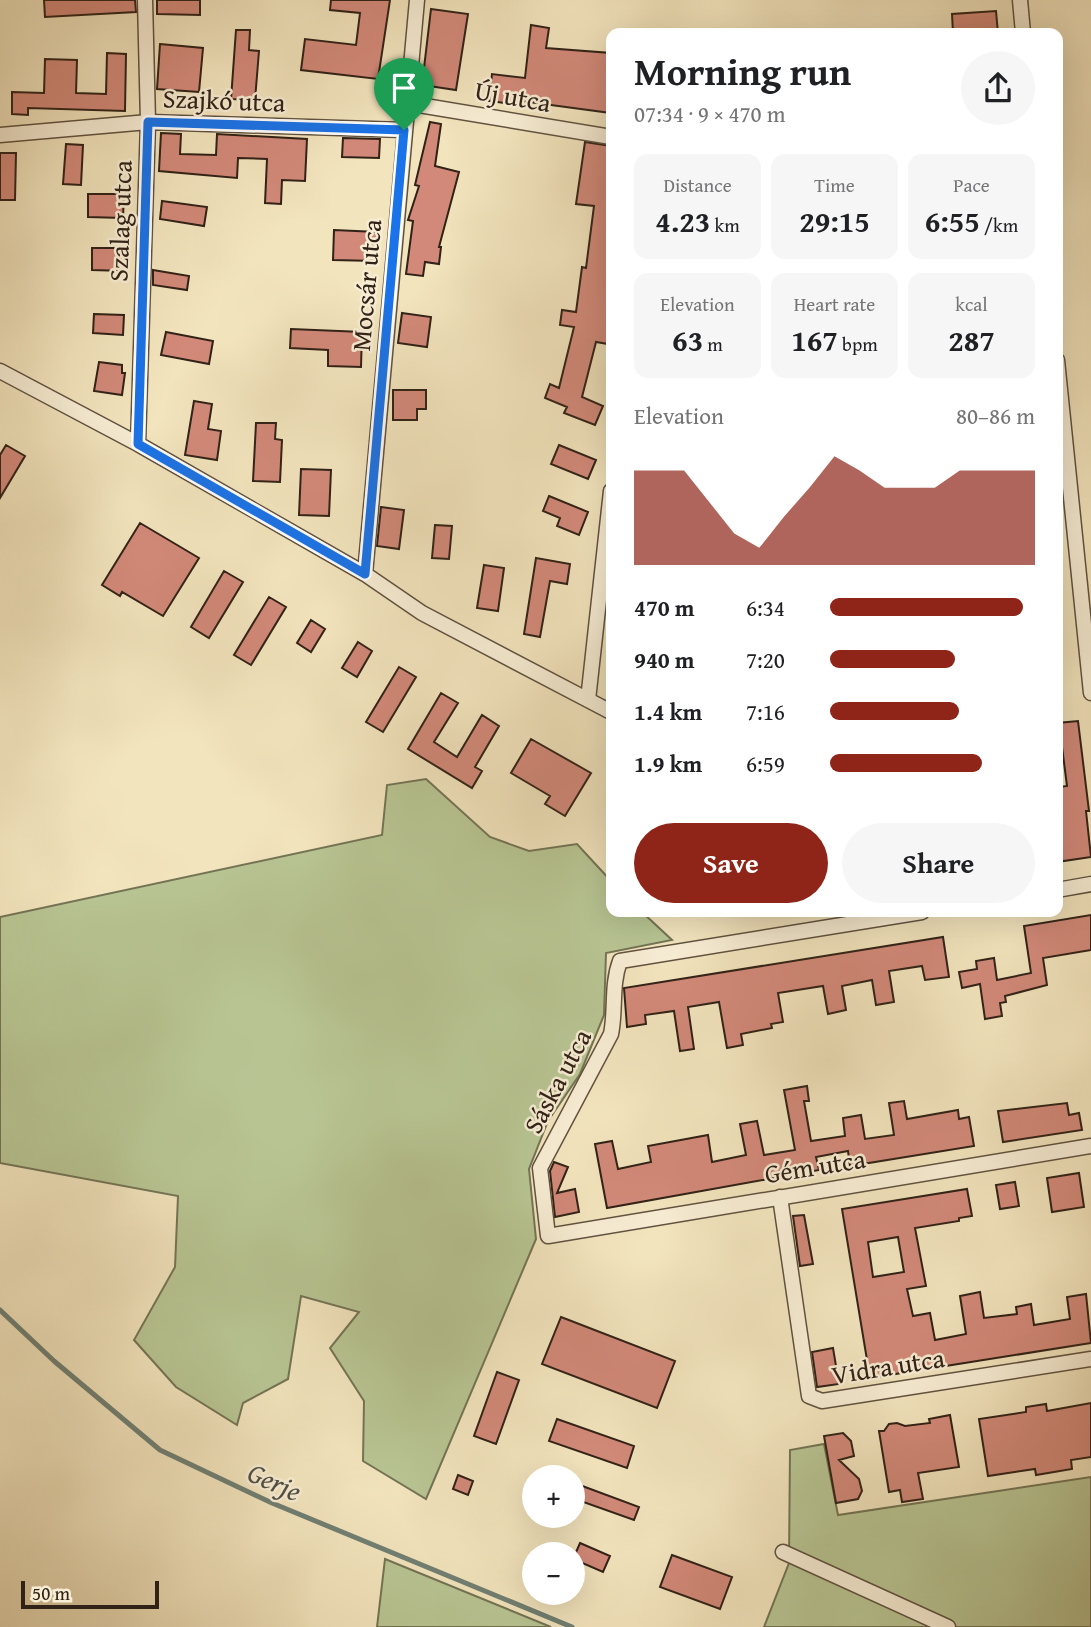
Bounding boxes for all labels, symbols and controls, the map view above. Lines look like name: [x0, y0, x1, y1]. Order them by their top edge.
text: Morning run: [634, 43, 851, 99]
button: share: [961, 51, 1035, 125]
pin: [374, 58, 434, 130]
icon: arrive: [385, 69, 423, 107]
street label: Új utca: [472, 70, 555, 122]
street label: Szajkó utca: [162, 78, 287, 122]
text: 07:34 · 9 × 470 m: [634, 97, 786, 130]
street label: Szalag utca: [98, 159, 142, 282]
text: Distance: [663, 171, 732, 199]
text: Time: [814, 171, 855, 199]
text: Pace: [953, 171, 990, 199]
text: 4.23: [655, 199, 710, 243]
text: 29:15: [799, 199, 870, 243]
text: 6:55: [925, 199, 980, 243]
text: km: [710, 211, 740, 239]
text: /km: [980, 211, 1018, 239]
street label: Mocsár utca: [341, 217, 391, 353]
text: Elevation: [660, 290, 735, 318]
text: Heart rate: [794, 290, 875, 318]
text: kcal: [955, 290, 988, 318]
text: 63: [672, 318, 703, 362]
text: 167: [791, 318, 838, 362]
text: 287: [948, 318, 995, 362]
text: m: [703, 330, 723, 358]
text: bpm: [838, 330, 878, 358]
text: Elevation: [634, 399, 724, 432]
text: 80–86 m: [956, 399, 1035, 432]
text: 470 m: [634, 591, 695, 624]
text: 6:34: [746, 591, 785, 624]
text: 940 m: [634, 643, 695, 676]
text: 7:20: [746, 643, 785, 676]
text: 1.4 km: [634, 695, 702, 728]
text: 7:16: [746, 695, 785, 728]
text: 1.9 km: [634, 747, 702, 780]
text: 6:59: [746, 747, 785, 780]
button: Save: [634, 823, 828, 903]
button: Share: [842, 823, 1035, 903]
street label: Sáska utca: [513, 1021, 601, 1140]
street label: Gém utca: [762, 1139, 869, 1193]
street label: Vidra utca: [829, 1338, 948, 1394]
water label: Gerje: [242, 1451, 308, 1511]
map controls: [522, 1465, 585, 1605]
button: +: [522, 1465, 585, 1528]
button: −: [522, 1542, 585, 1605]
scale bar: [21, 1578, 159, 1610]
text: 50 m: [32, 1579, 70, 1607]

